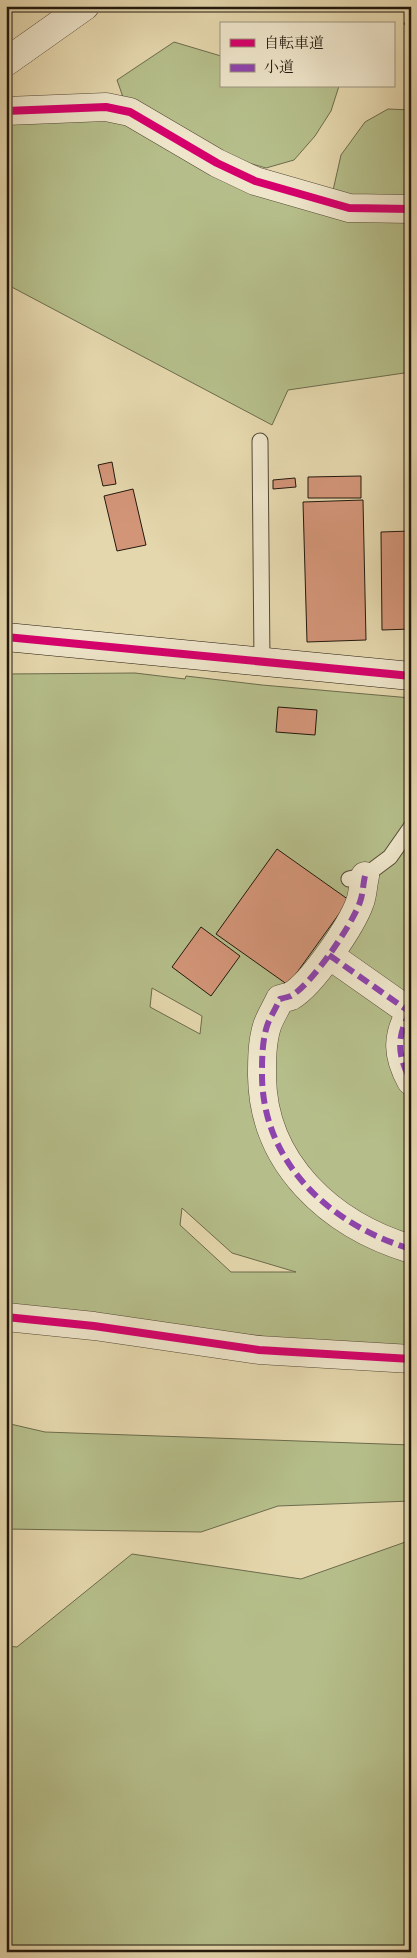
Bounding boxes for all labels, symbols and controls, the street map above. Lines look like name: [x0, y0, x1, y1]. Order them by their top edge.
legend: [220, 22, 394, 88]
text: 自転車道: [264, 33, 324, 52]
text: 小道: [264, 57, 294, 76]

